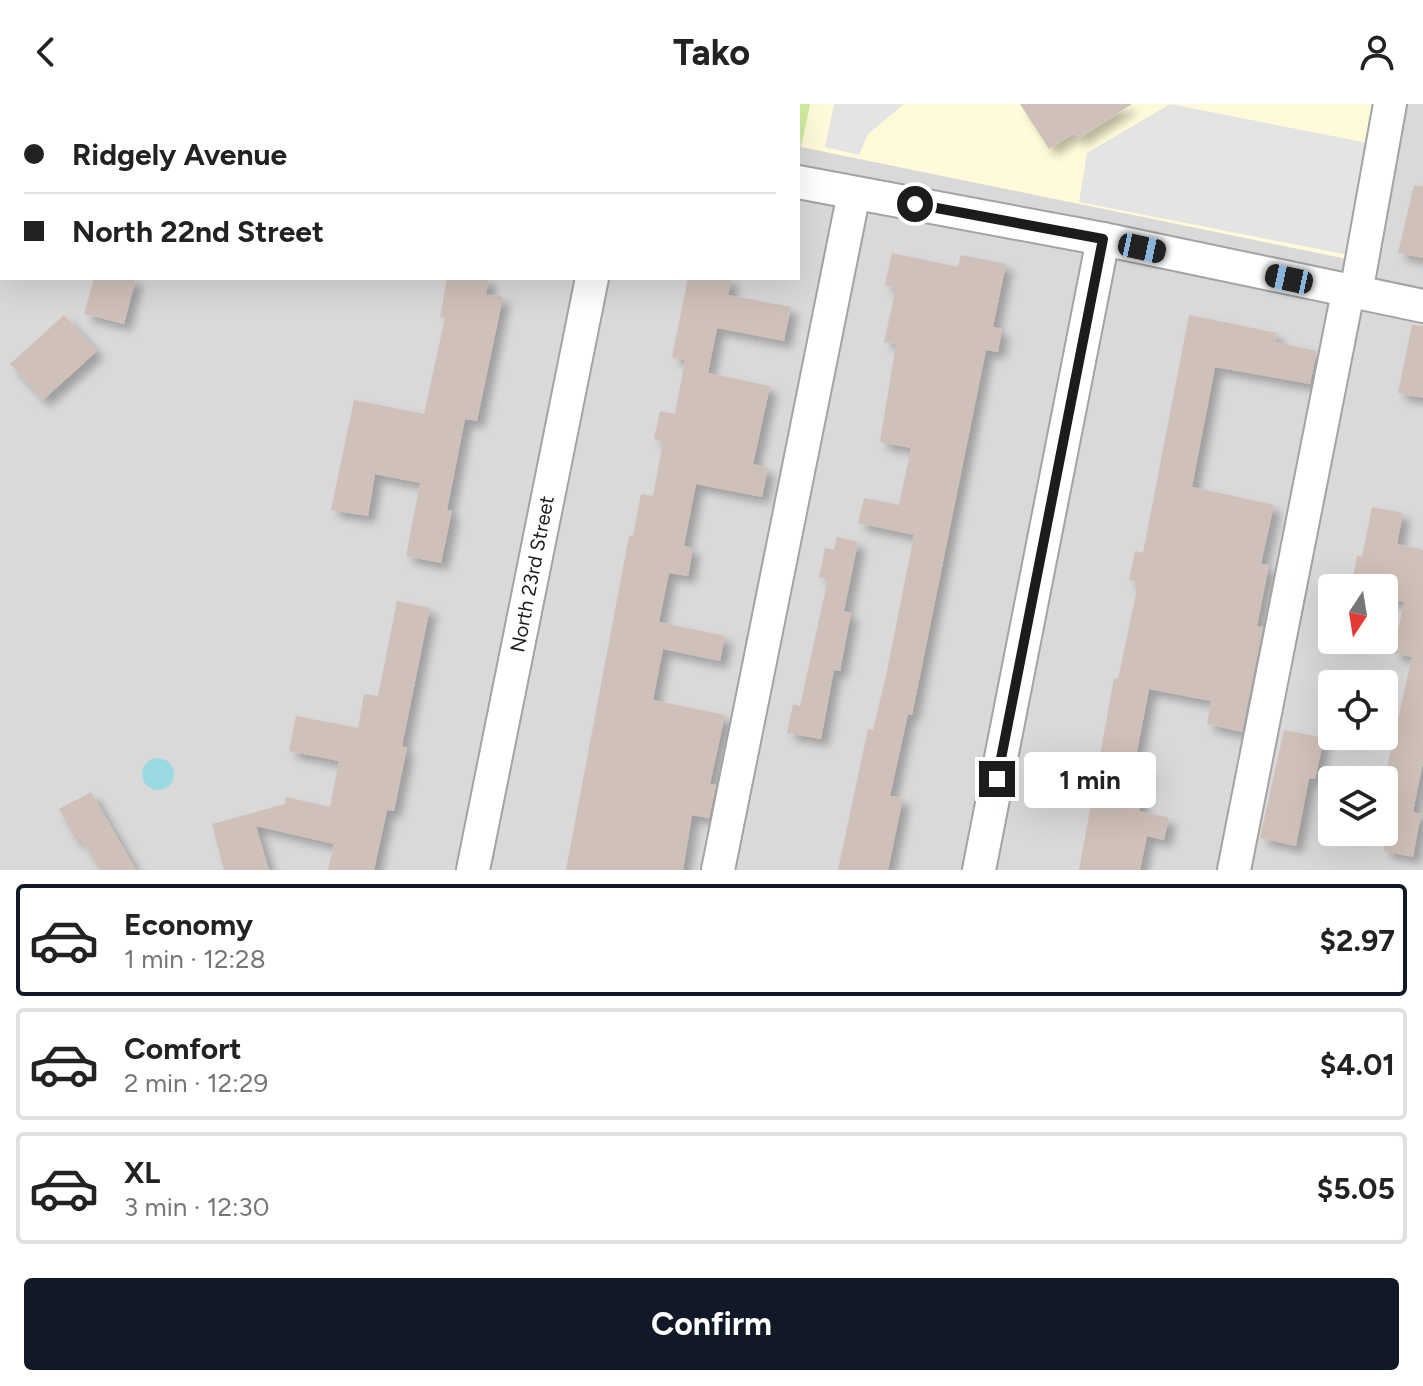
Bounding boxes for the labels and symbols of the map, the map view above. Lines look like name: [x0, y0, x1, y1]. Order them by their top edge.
route start: [897, 186, 933, 222]
car: [1116, 231, 1168, 265]
car: [1263, 262, 1315, 296]
street label: North 23rd Street: [505, 494, 559, 654]
north arrow: [1318, 574, 1398, 654]
callout: 1 min: [1025, 751, 1157, 807]
route end: [979, 761, 1015, 797]

